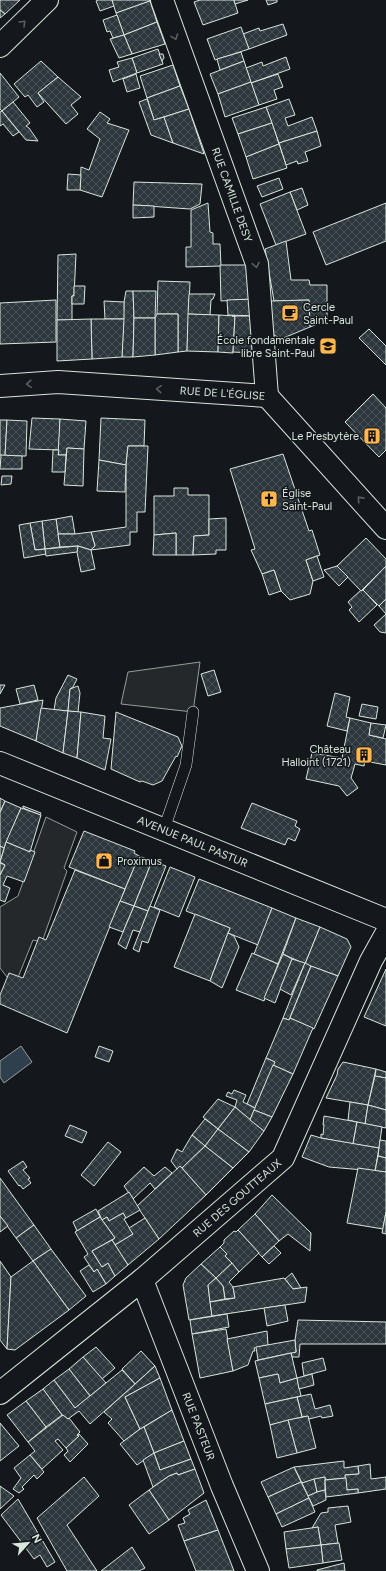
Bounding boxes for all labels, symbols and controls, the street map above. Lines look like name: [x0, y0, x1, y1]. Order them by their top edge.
one-way arrow: [19, 20, 26, 28]
one-way arrow: [170, 33, 179, 40]
street label: RUE CAMILLE DESY: [209, 146, 255, 244]
one-way arrow: [251, 261, 259, 268]
place label: Cercle Saint-Paul: [303, 301, 353, 327]
cafe icon: Cercle Saint-Paul: [280, 303, 300, 323]
place label: École fondamentale libre Saint-Paul: [217, 334, 315, 360]
school or university icon: École fondamentale libre Saint-Paul: [318, 336, 338, 356]
one-way arrow: [26, 379, 32, 388]
one-way arrow: [156, 384, 162, 393]
street label: RUE DE L'ÉGLISE: [179, 384, 266, 403]
building icon: Le Presbytère: [362, 426, 382, 446]
place label: Le Presbytère: [291, 430, 359, 443]
place label: Église Saint-Paul: [282, 487, 332, 513]
church icon: Église Saint-Paul: [259, 489, 279, 509]
one-way arrow: [358, 497, 365, 504]
place label: Château Halloint (1721): [281, 743, 351, 769]
building icon: Château Halloint (1721): [354, 745, 374, 765]
street label: AVENUE PAUL PASTUR: [135, 814, 250, 870]
shop icon: Proximus: [94, 851, 114, 871]
place label: Proximus: [117, 855, 162, 868]
street label: RUE DES GOUTTEAUX: [190, 1156, 284, 1240]
street label: RUE PASTEUR: [179, 1391, 217, 1462]
north arrow: [8, 1523, 48, 1563]
text: N: [29, 1532, 44, 1545]

